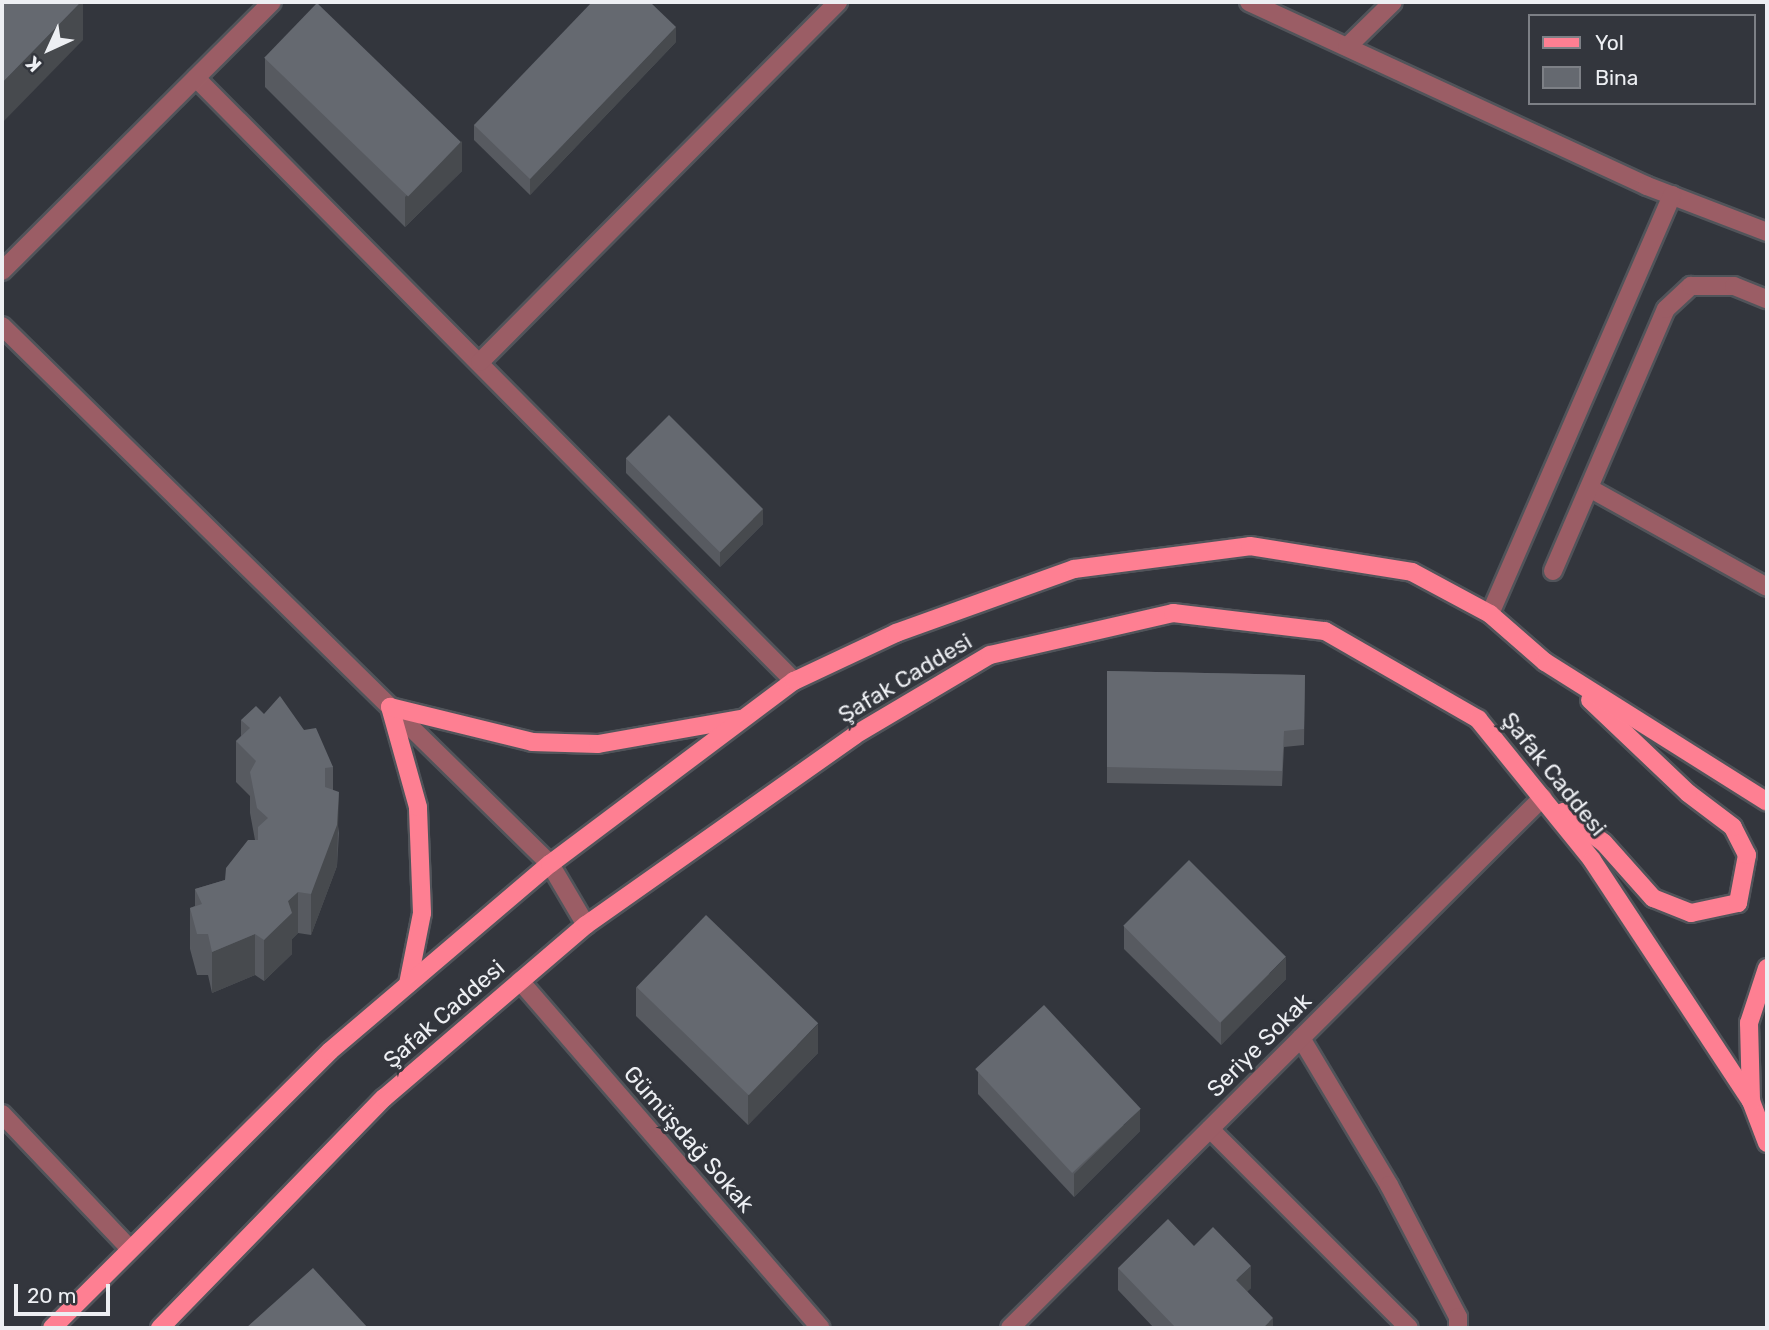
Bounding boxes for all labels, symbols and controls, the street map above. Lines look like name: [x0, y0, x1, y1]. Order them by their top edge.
north arrow: [14, 14, 84, 84]
legend: [1528, 14, 1755, 105]
text: Yol: [1595, 30, 1624, 55]
text: K: [21, 52, 46, 77]
text: Bina: [1595, 65, 1638, 90]
street label: Şafak Caddesi: [833, 627, 977, 729]
street label: Şafak Caddesi: [1496, 707, 1612, 841]
street label: Şafak Caddesi: [378, 954, 510, 1074]
street label: Seriye Sokak: [1201, 987, 1317, 1103]
street label: Gümüşdağ Sokak: [618, 1060, 760, 1218]
scale bar: [18, 1270, 114, 1314]
text: 20 m: [27, 1283, 76, 1308]

